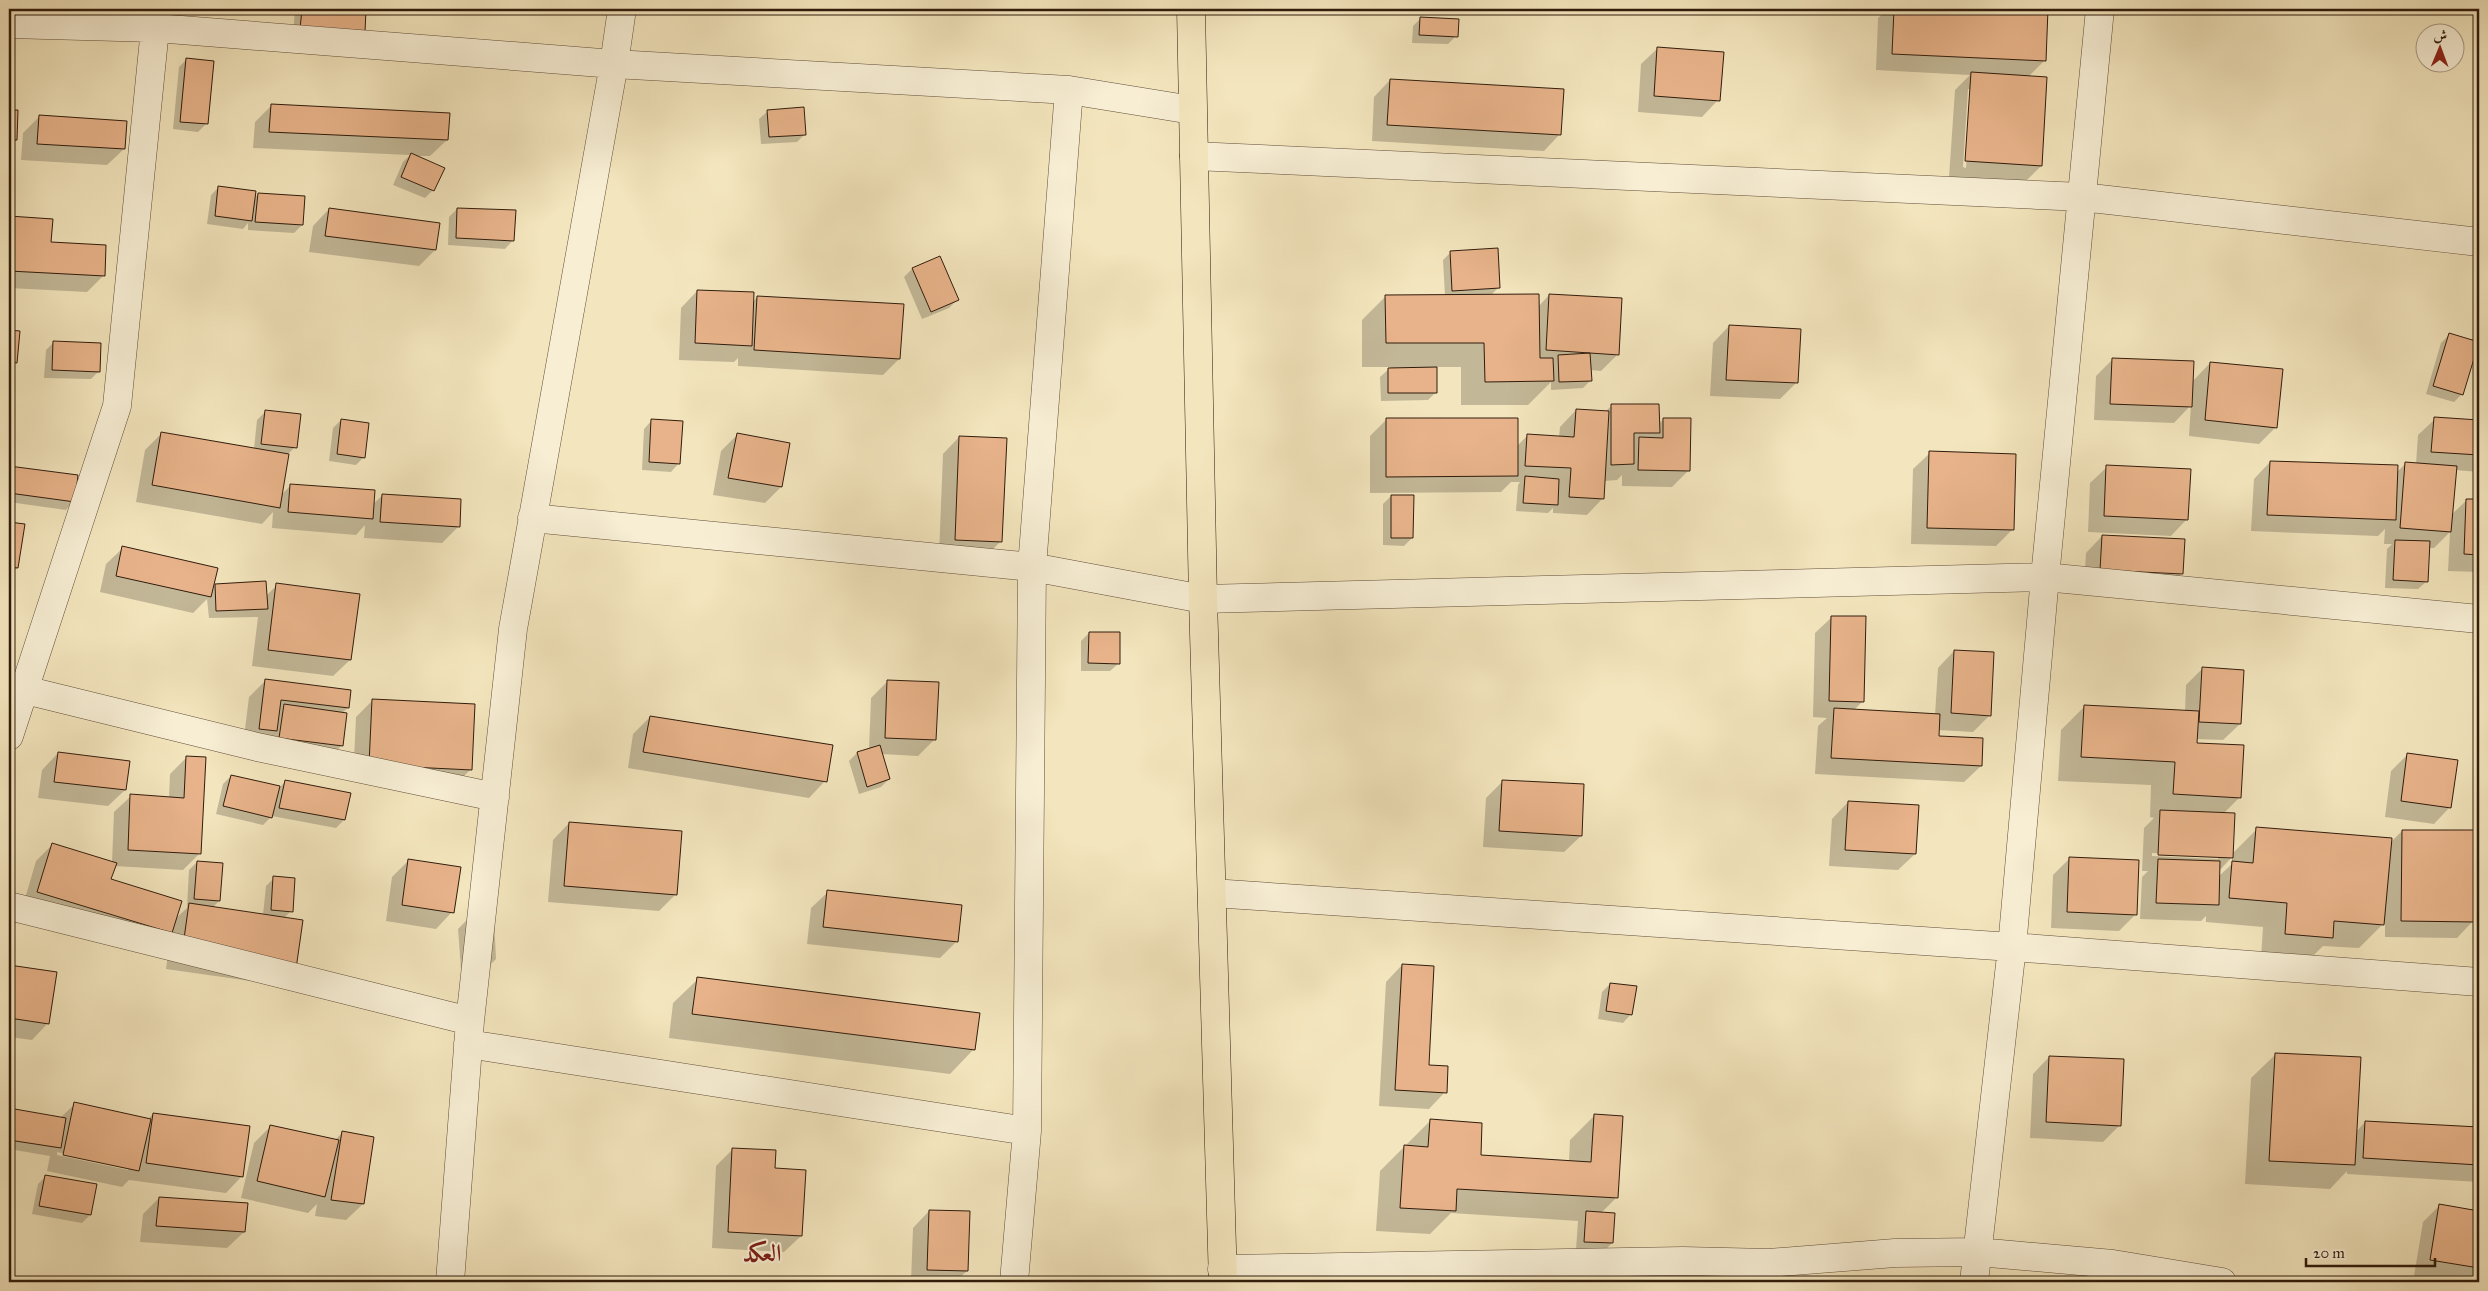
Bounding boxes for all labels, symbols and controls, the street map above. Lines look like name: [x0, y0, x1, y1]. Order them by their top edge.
north arrow: [2416, 22, 2466, 72]
text: ش: [2433, 27, 2447, 44]
scale bar: [2306, 1236, 2434, 1268]
district label: العكد: [742, 1238, 782, 1268]
text: 20 m: [2313, 1244, 2345, 1262]

